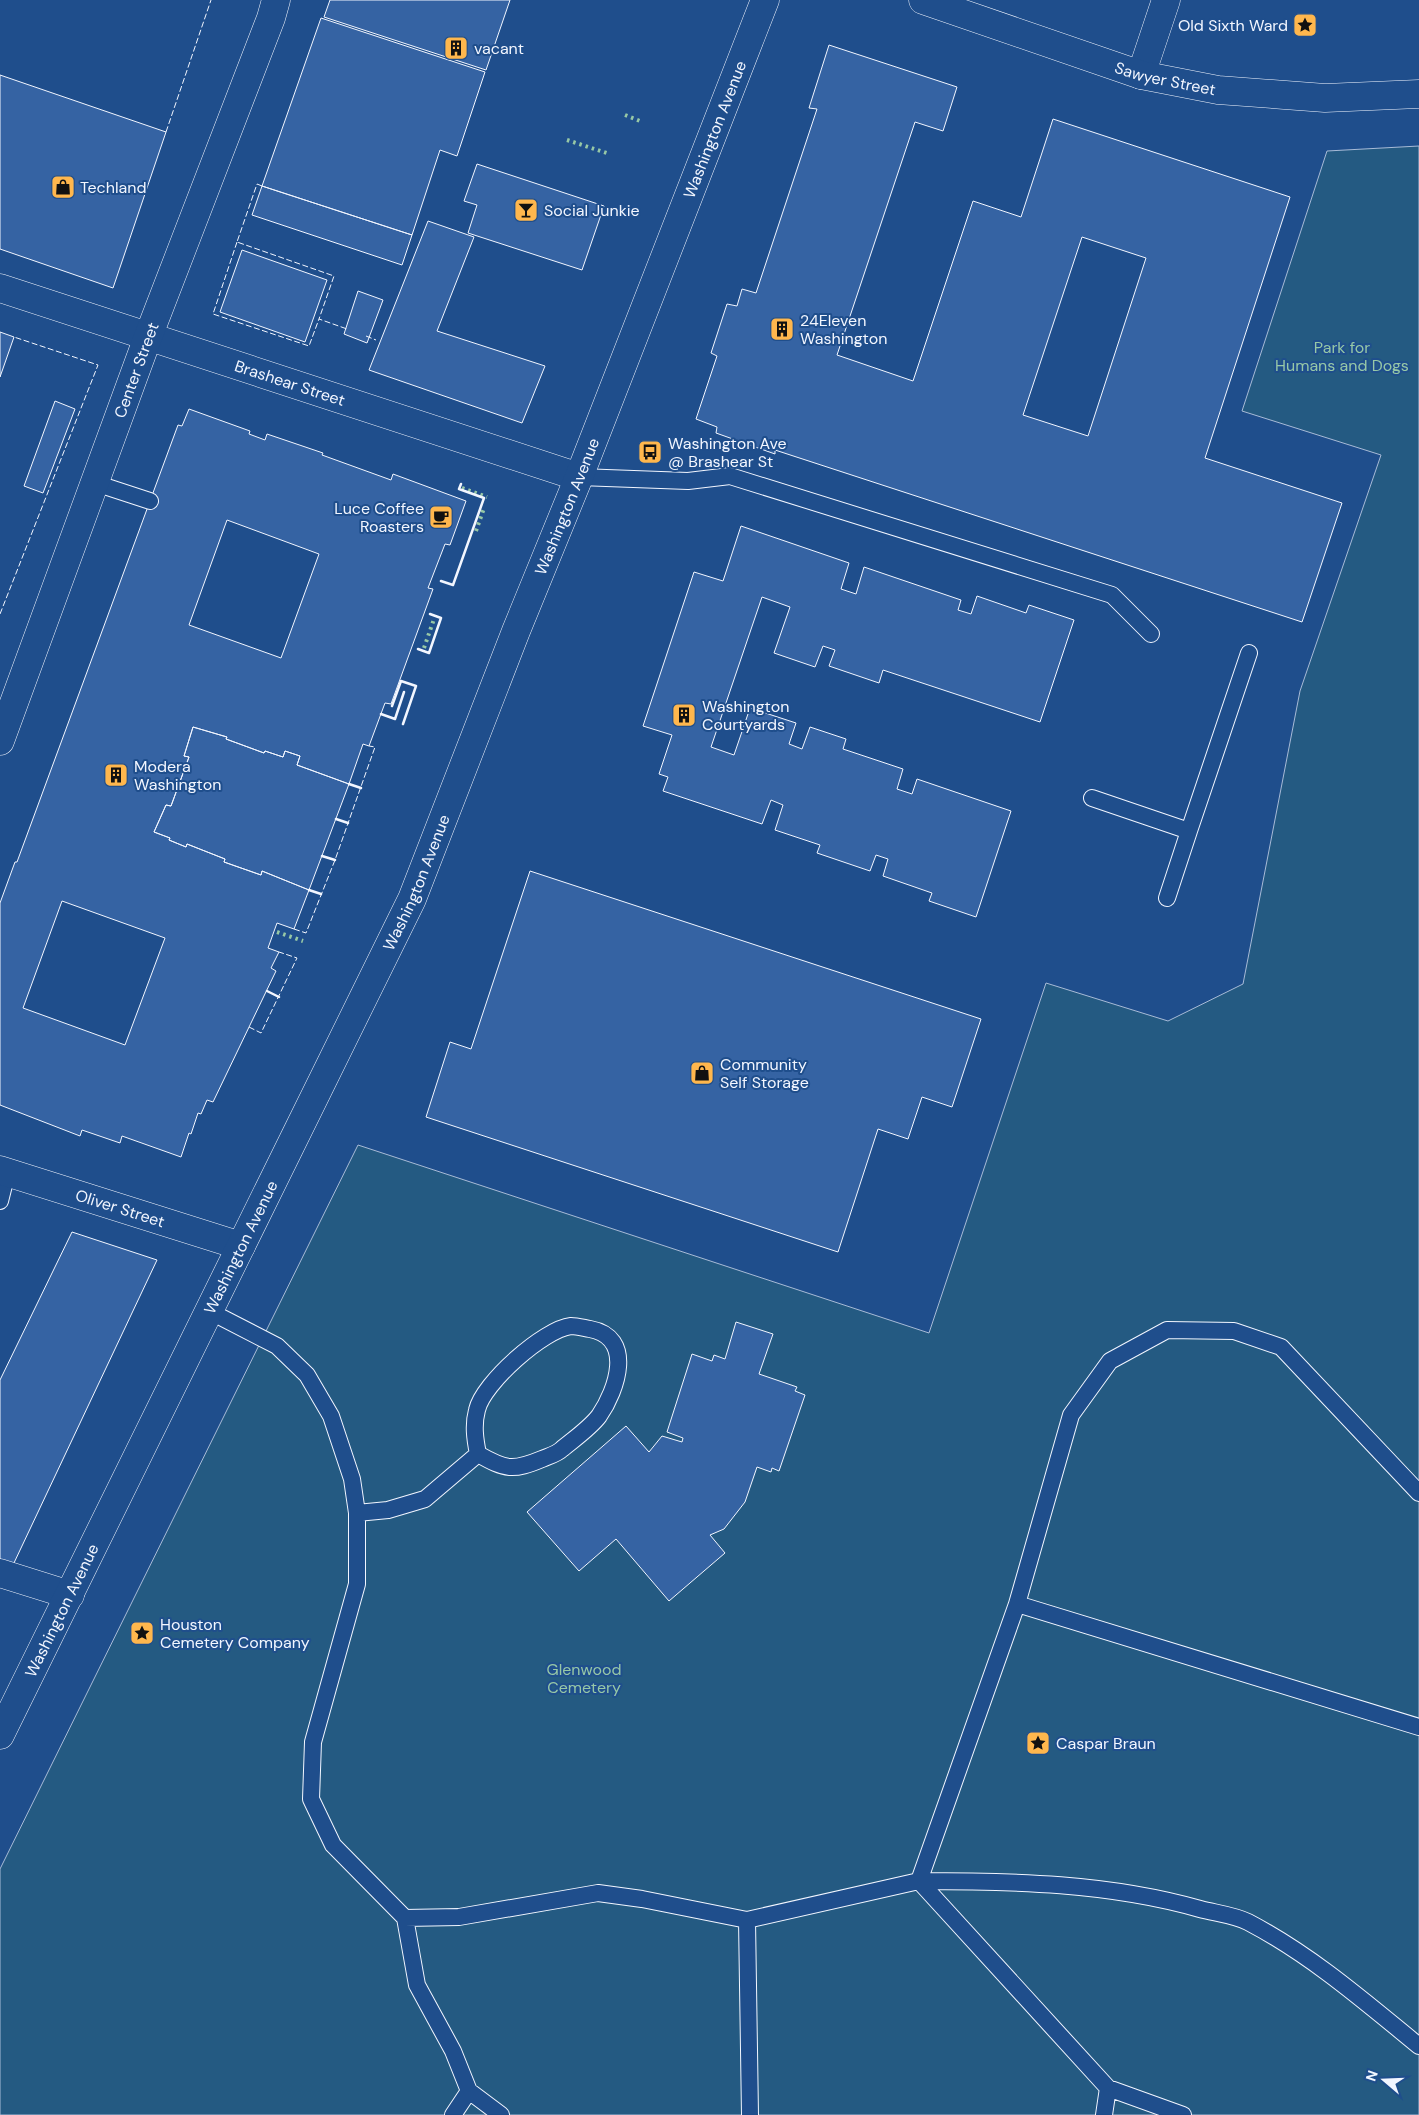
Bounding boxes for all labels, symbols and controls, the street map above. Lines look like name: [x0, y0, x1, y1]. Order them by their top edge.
place icon: Old Sixth Ward: [1292, 12, 1318, 38]
place label: Old Sixth Ward: [1178, 15, 1288, 36]
building icon: vacant: [443, 35, 469, 61]
place label: vacant: [474, 38, 524, 59]
street label: Sawyer Street: [1112, 56, 1218, 100]
street label: Washington Avenue: [678, 57, 751, 201]
shop icon: Techland: [50, 174, 76, 200]
place label: Techland: [80, 177, 146, 198]
bar icon: Social Junkie: [513, 197, 539, 223]
place label: Social Junkie: [544, 200, 640, 221]
place label: 24Eleven Washington: [800, 310, 887, 349]
building icon: 24Eleven Washington: [769, 316, 795, 342]
street label: Center Street: [109, 319, 163, 421]
park label: Park for Humans and Dogs: [1275, 337, 1409, 376]
street label: Brashear Street: [232, 355, 348, 410]
place label: Washington Ave @ Brashear St: [668, 433, 787, 472]
street label: Washington Avenue: [530, 435, 604, 578]
bus stop icon: Washington Ave @ Brashear St: [637, 439, 663, 465]
place label: Luce Coffee Roasters: [334, 498, 424, 537]
cafe icon: Luce Coffee Roasters: [428, 504, 454, 530]
place label: Washington Courtyards: [702, 696, 789, 735]
building icon: Washington Courtyards: [671, 702, 697, 728]
place label: Modera Washington: [134, 756, 221, 795]
building icon: Modera Washington: [103, 762, 129, 788]
street label: Washington Avenue: [378, 811, 454, 954]
place label: Community Self Storage: [720, 1054, 809, 1093]
shop icon: Community Self Storage: [689, 1060, 715, 1086]
street label: Washington Avenue: [199, 1177, 282, 1317]
street label: Oliver Street: [73, 1184, 167, 1232]
street label: Washington Avenue: [20, 1540, 103, 1680]
place label: Houston Cemetery Company: [160, 1614, 310, 1653]
place icon: Houston Cemetery Company: [129, 1620, 155, 1646]
park label: Glenwood Cemetery: [547, 1659, 621, 1698]
place icon: Caspar Braun: [1025, 1730, 1051, 1756]
place label: Caspar Braun: [1056, 1733, 1156, 1754]
north arrow: [1359, 2055, 1409, 2105]
text: N: [1362, 2068, 1382, 2084]

